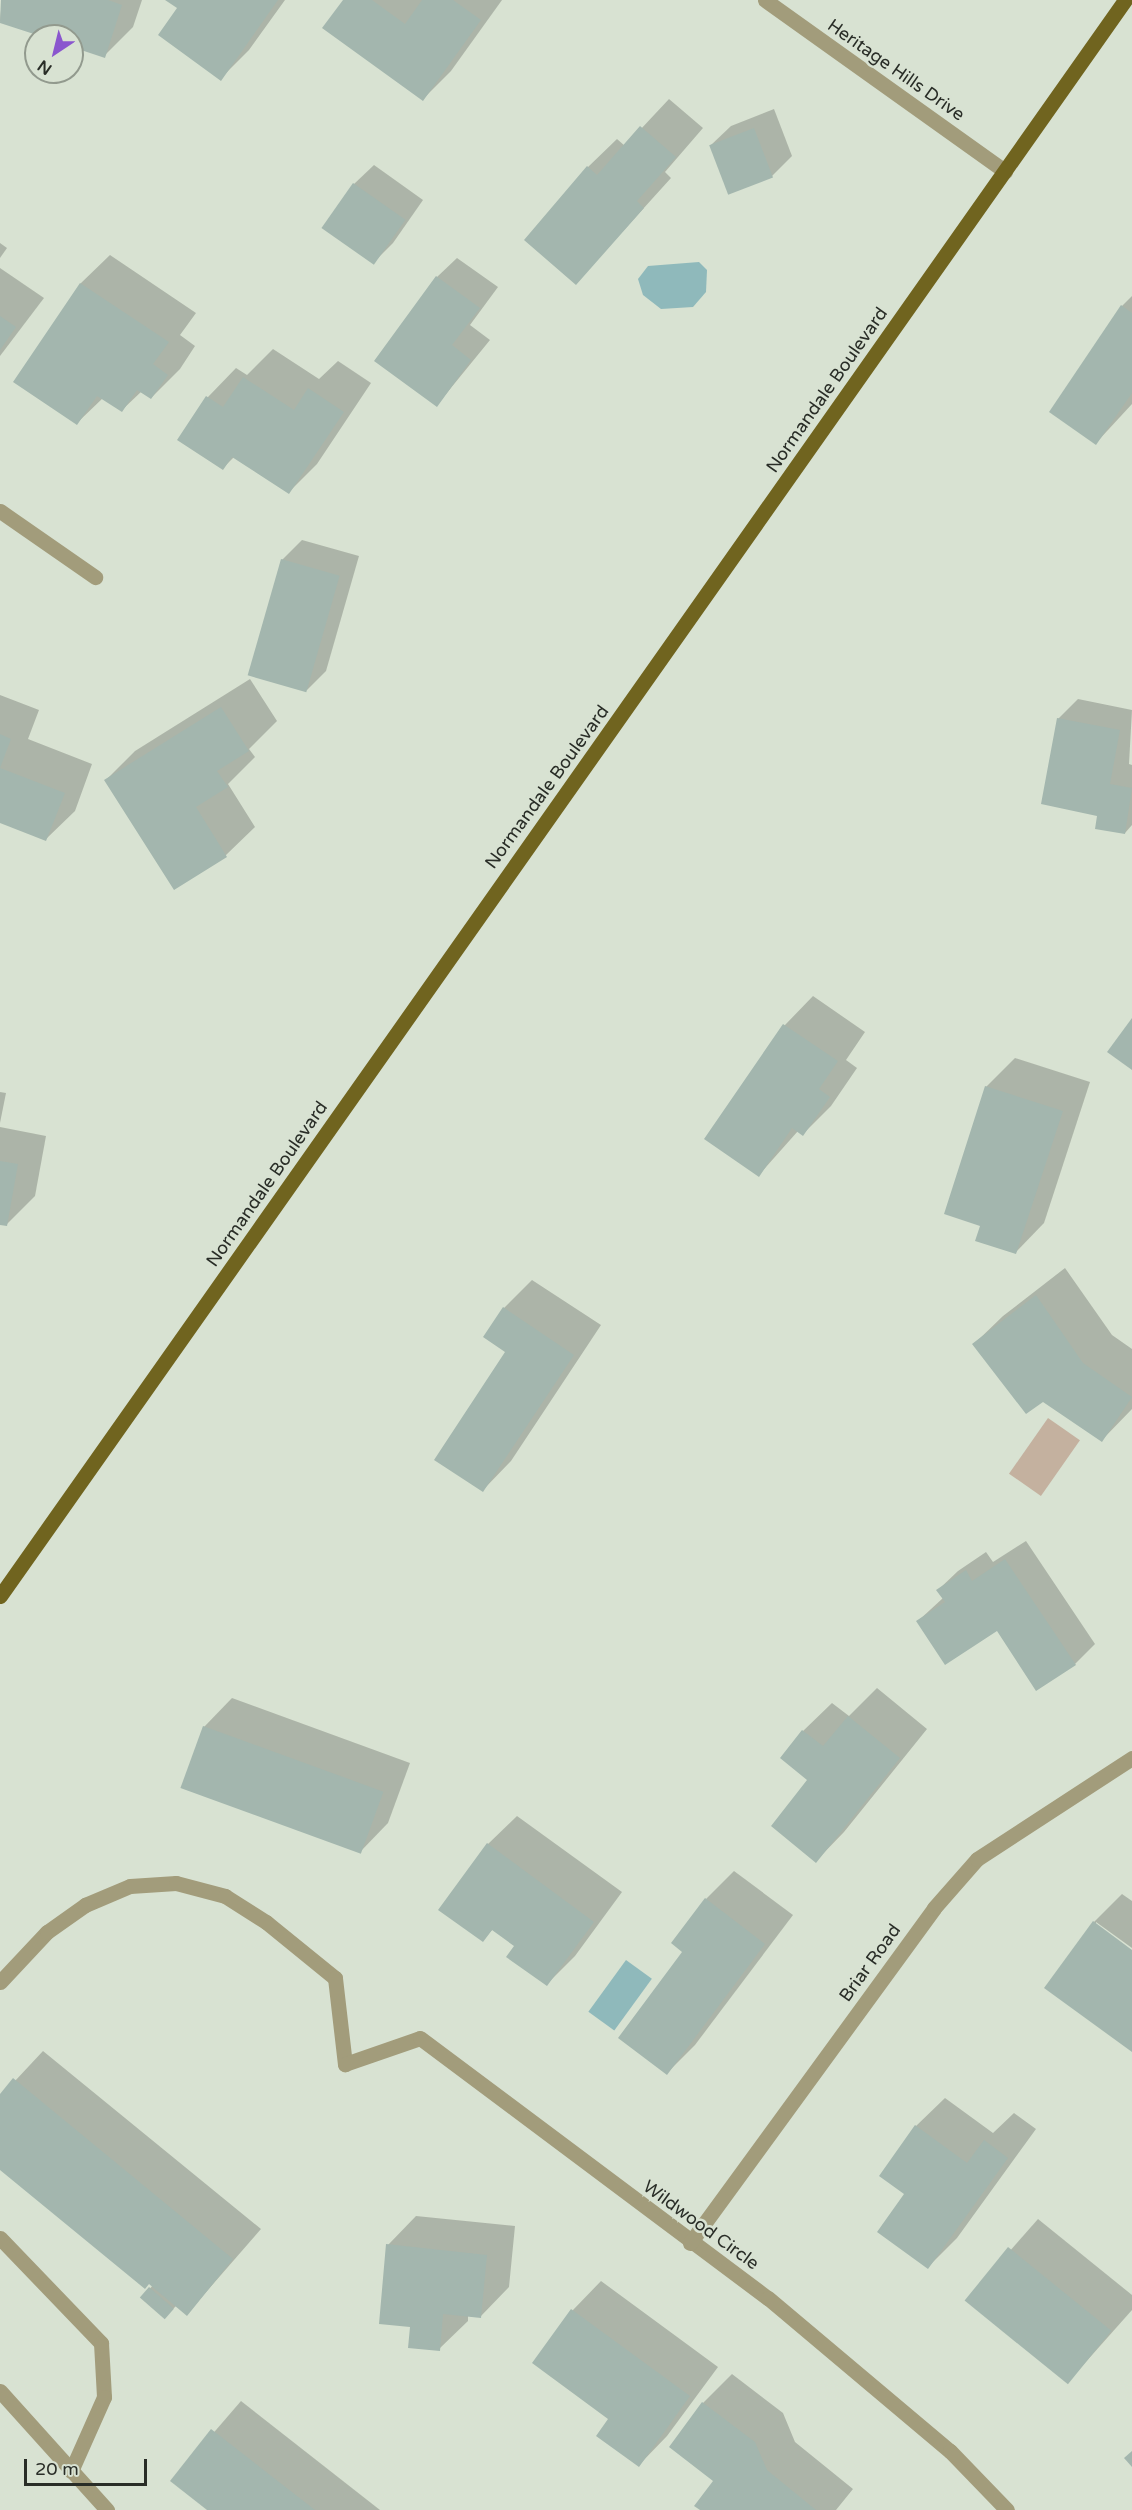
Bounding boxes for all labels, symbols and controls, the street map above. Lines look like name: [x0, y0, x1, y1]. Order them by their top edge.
street label: Heritage Hills Drive: [823, 15, 969, 125]
north arrow: [24, 24, 84, 84]
text: N: [34, 55, 56, 79]
street label: Normandale Boulevard: [762, 303, 892, 477]
street label: Normandale Boulevard: [480, 701, 614, 873]
street label: Normandale Boulevard: [202, 1097, 332, 1271]
street label: Briar Road: [835, 1920, 905, 2006]
street label: Wildwood Circle: [639, 2176, 763, 2274]
scale bar: [27, 2447, 150, 2485]
text: 20 m: [35, 2458, 79, 2480]

